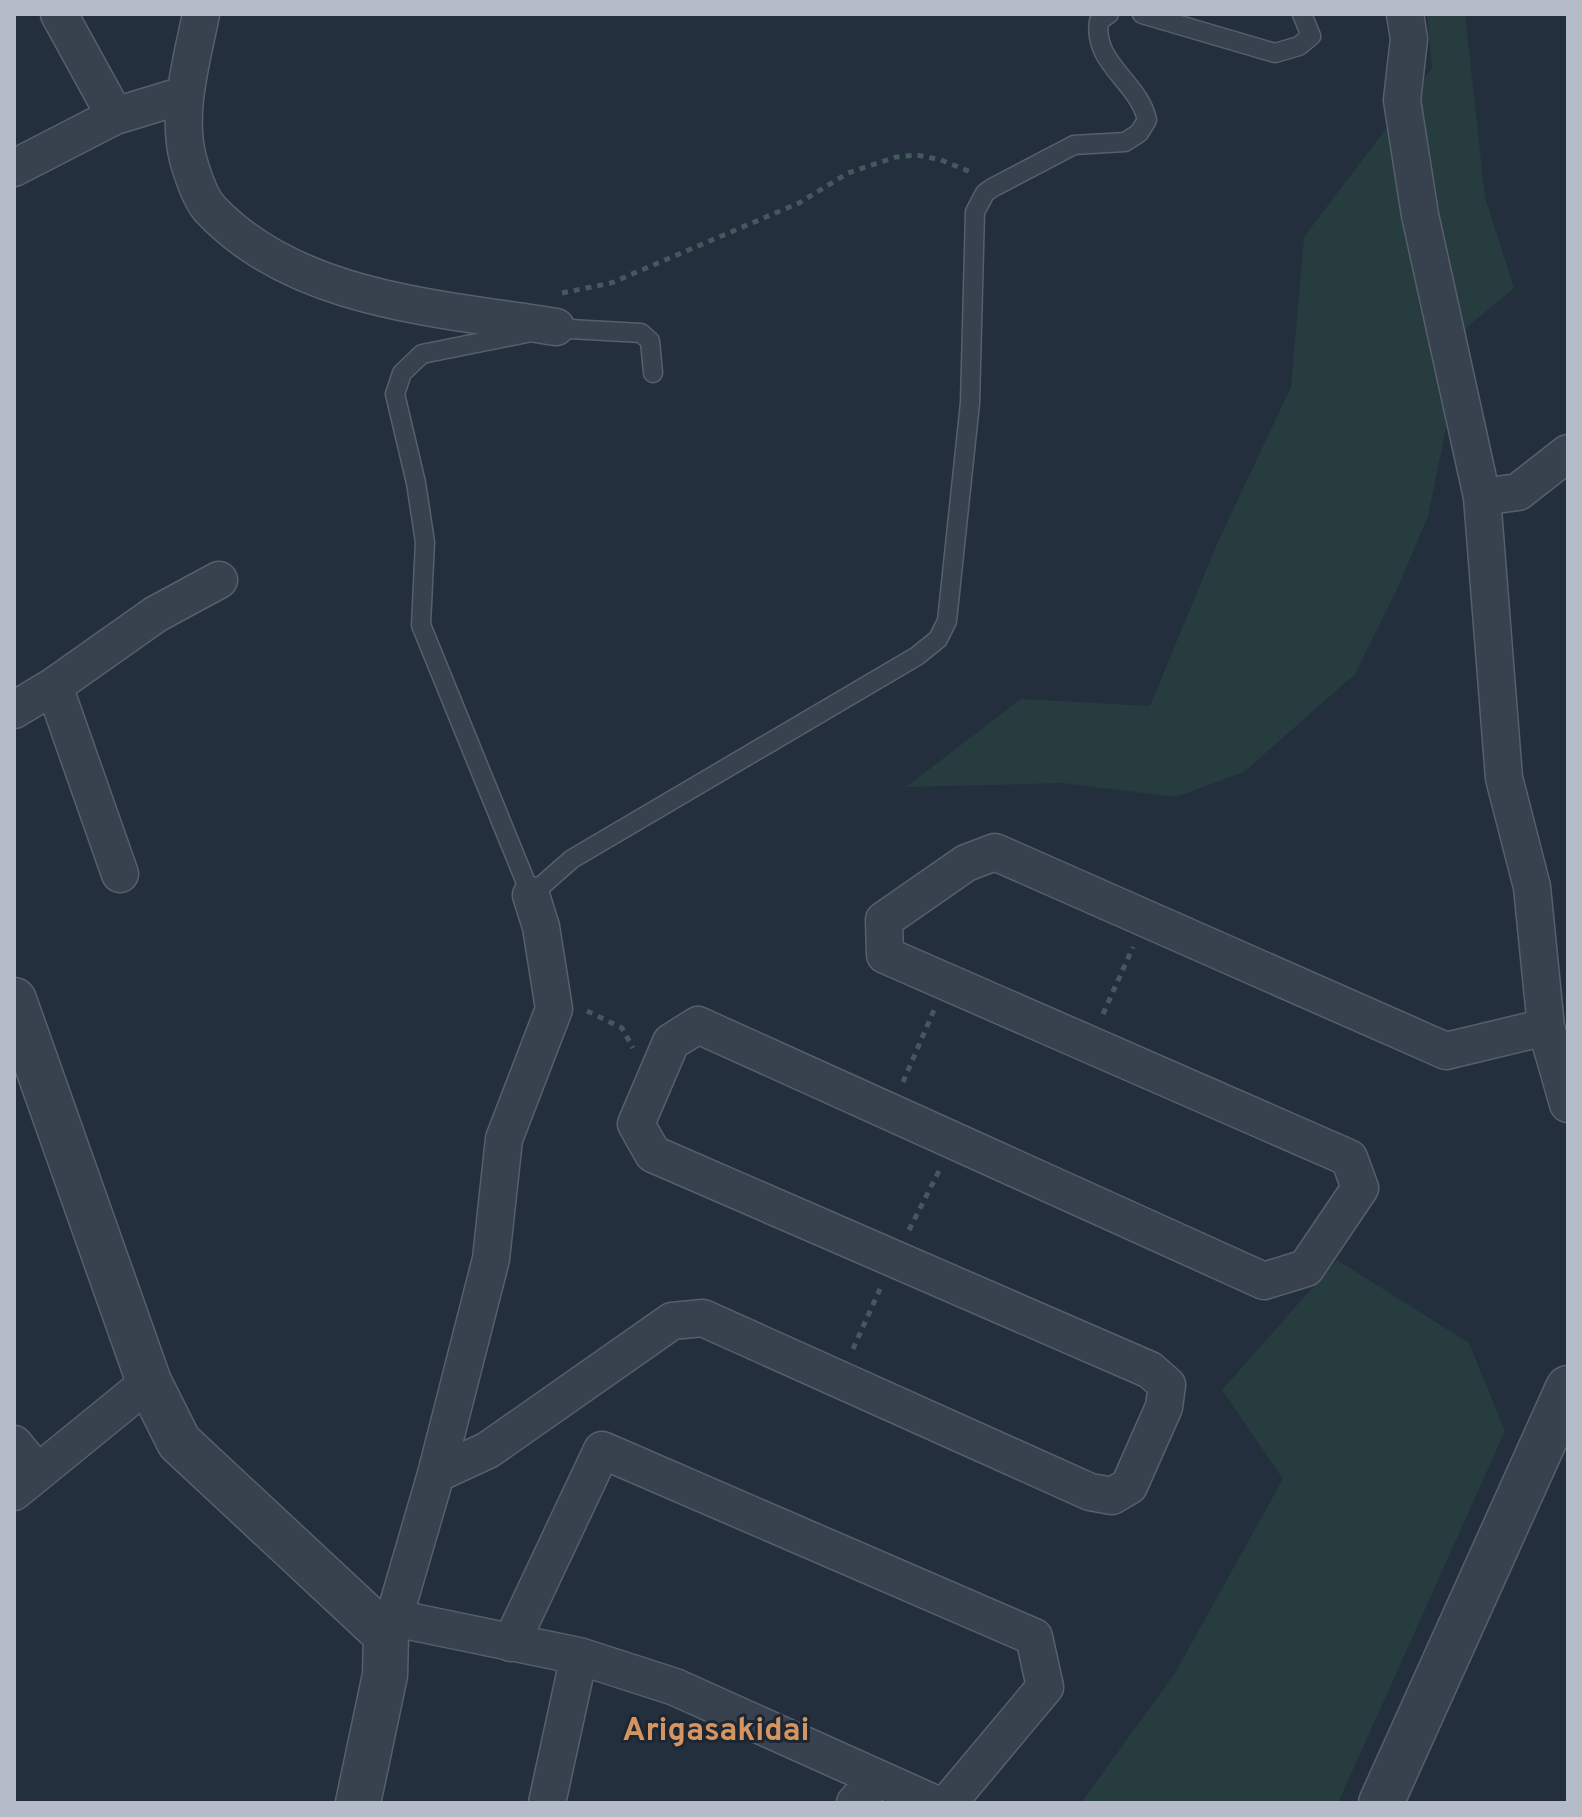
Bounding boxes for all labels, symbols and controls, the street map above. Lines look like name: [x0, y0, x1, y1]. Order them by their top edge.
district label: Arigasakidai: [622, 1712, 810, 1752]

